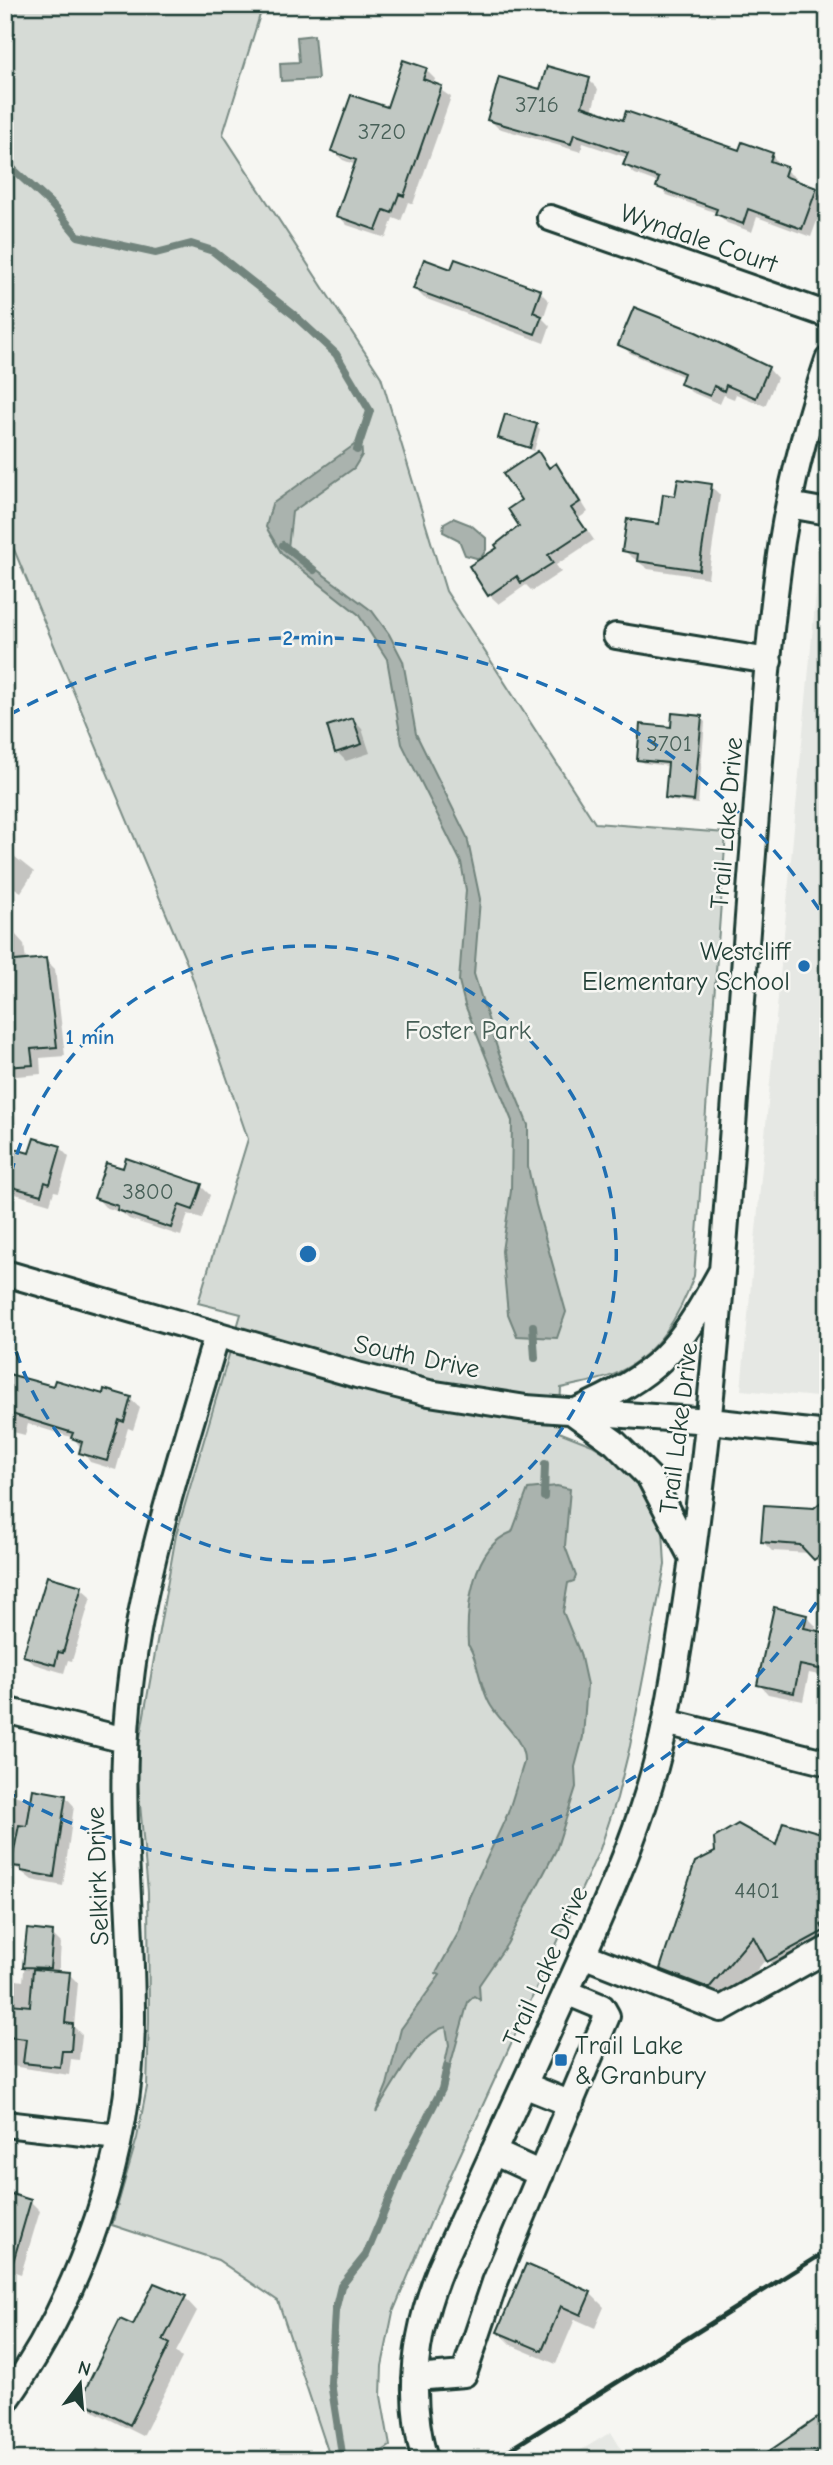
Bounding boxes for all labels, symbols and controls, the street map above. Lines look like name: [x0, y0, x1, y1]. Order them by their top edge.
house number: 3716: [515, 91, 559, 118]
house number: 3720: [358, 118, 406, 145]
street label: Wyndale Court: [616, 198, 783, 280]
text: 2 min: [282, 626, 334, 650]
house number: 3701: [646, 730, 692, 757]
street label: Trail Lake Drive: [705, 736, 749, 910]
place label: Westcliff Elementary School: [582, 937, 792, 997]
marker: Westcliff Elementary School: [796, 958, 812, 974]
park label: Foster Park: [405, 1016, 532, 1046]
text: 1 min: [66, 1025, 114, 1049]
house number: 3800: [122, 1178, 174, 1205]
centre of rings: [296, 1242, 320, 1266]
street label: South Drive: [351, 1329, 482, 1385]
street label: Trail Lake Drive: [654, 1341, 704, 1516]
street label: Selkirk Drive: [81, 1806, 115, 1946]
house number: 4401: [734, 1877, 780, 1904]
street label: Trail Lake Drive: [497, 1881, 595, 2051]
place label: Trail Lake & Granbury: [575, 2031, 706, 2091]
marker: Trail Lake & Granbury: [553, 2052, 569, 2068]
north arrow: [46, 2350, 116, 2420]
text: N: [75, 2356, 93, 2381]

